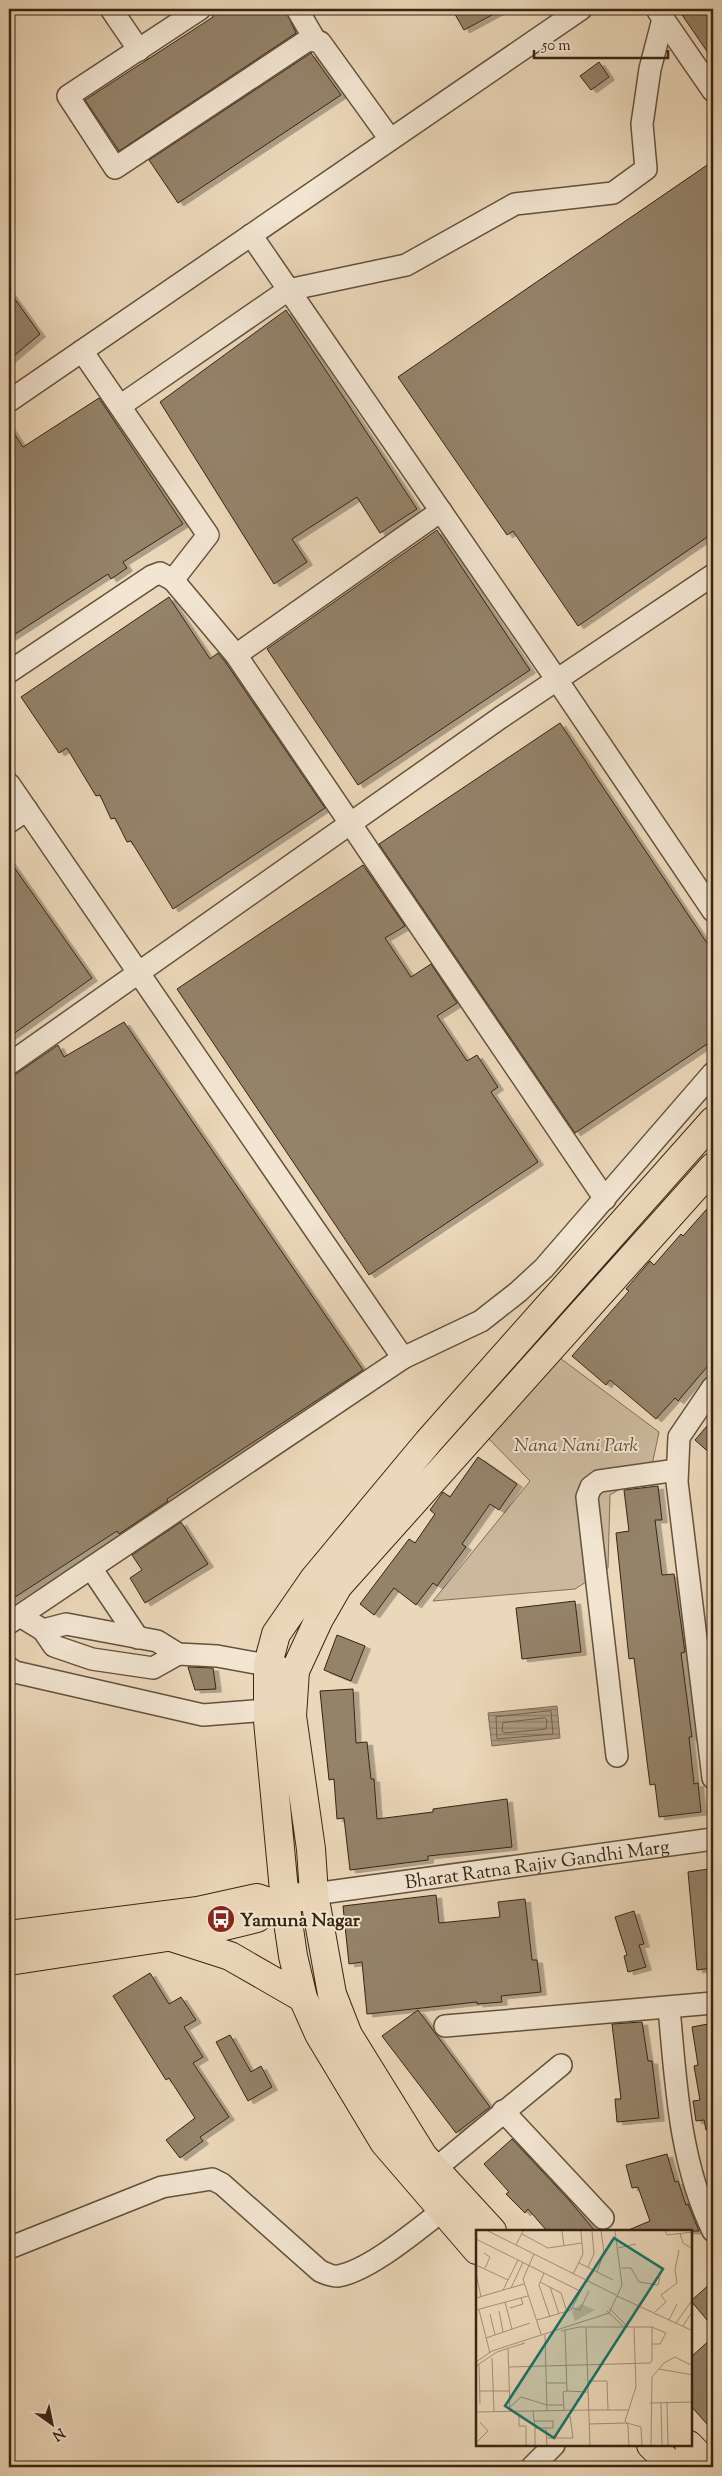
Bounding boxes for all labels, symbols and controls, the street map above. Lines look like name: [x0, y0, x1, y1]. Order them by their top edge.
scale bar: [534, 28, 668, 60]
text: 50 m: [541, 36, 571, 57]
park label: Nana Nani Park: [514, 1433, 639, 1460]
street label: Bharat Ratna Rajiv Gandhi Marg: [403, 1834, 671, 1897]
bus stop icon: Yamuna Nagar: [206, 1904, 236, 1934]
place label: Yamuna Nagar: [240, 1908, 361, 1935]
inset map: [476, 2230, 692, 2446]
north arrow: [28, 2398, 78, 2448]
text: N: [48, 2422, 68, 2445]

